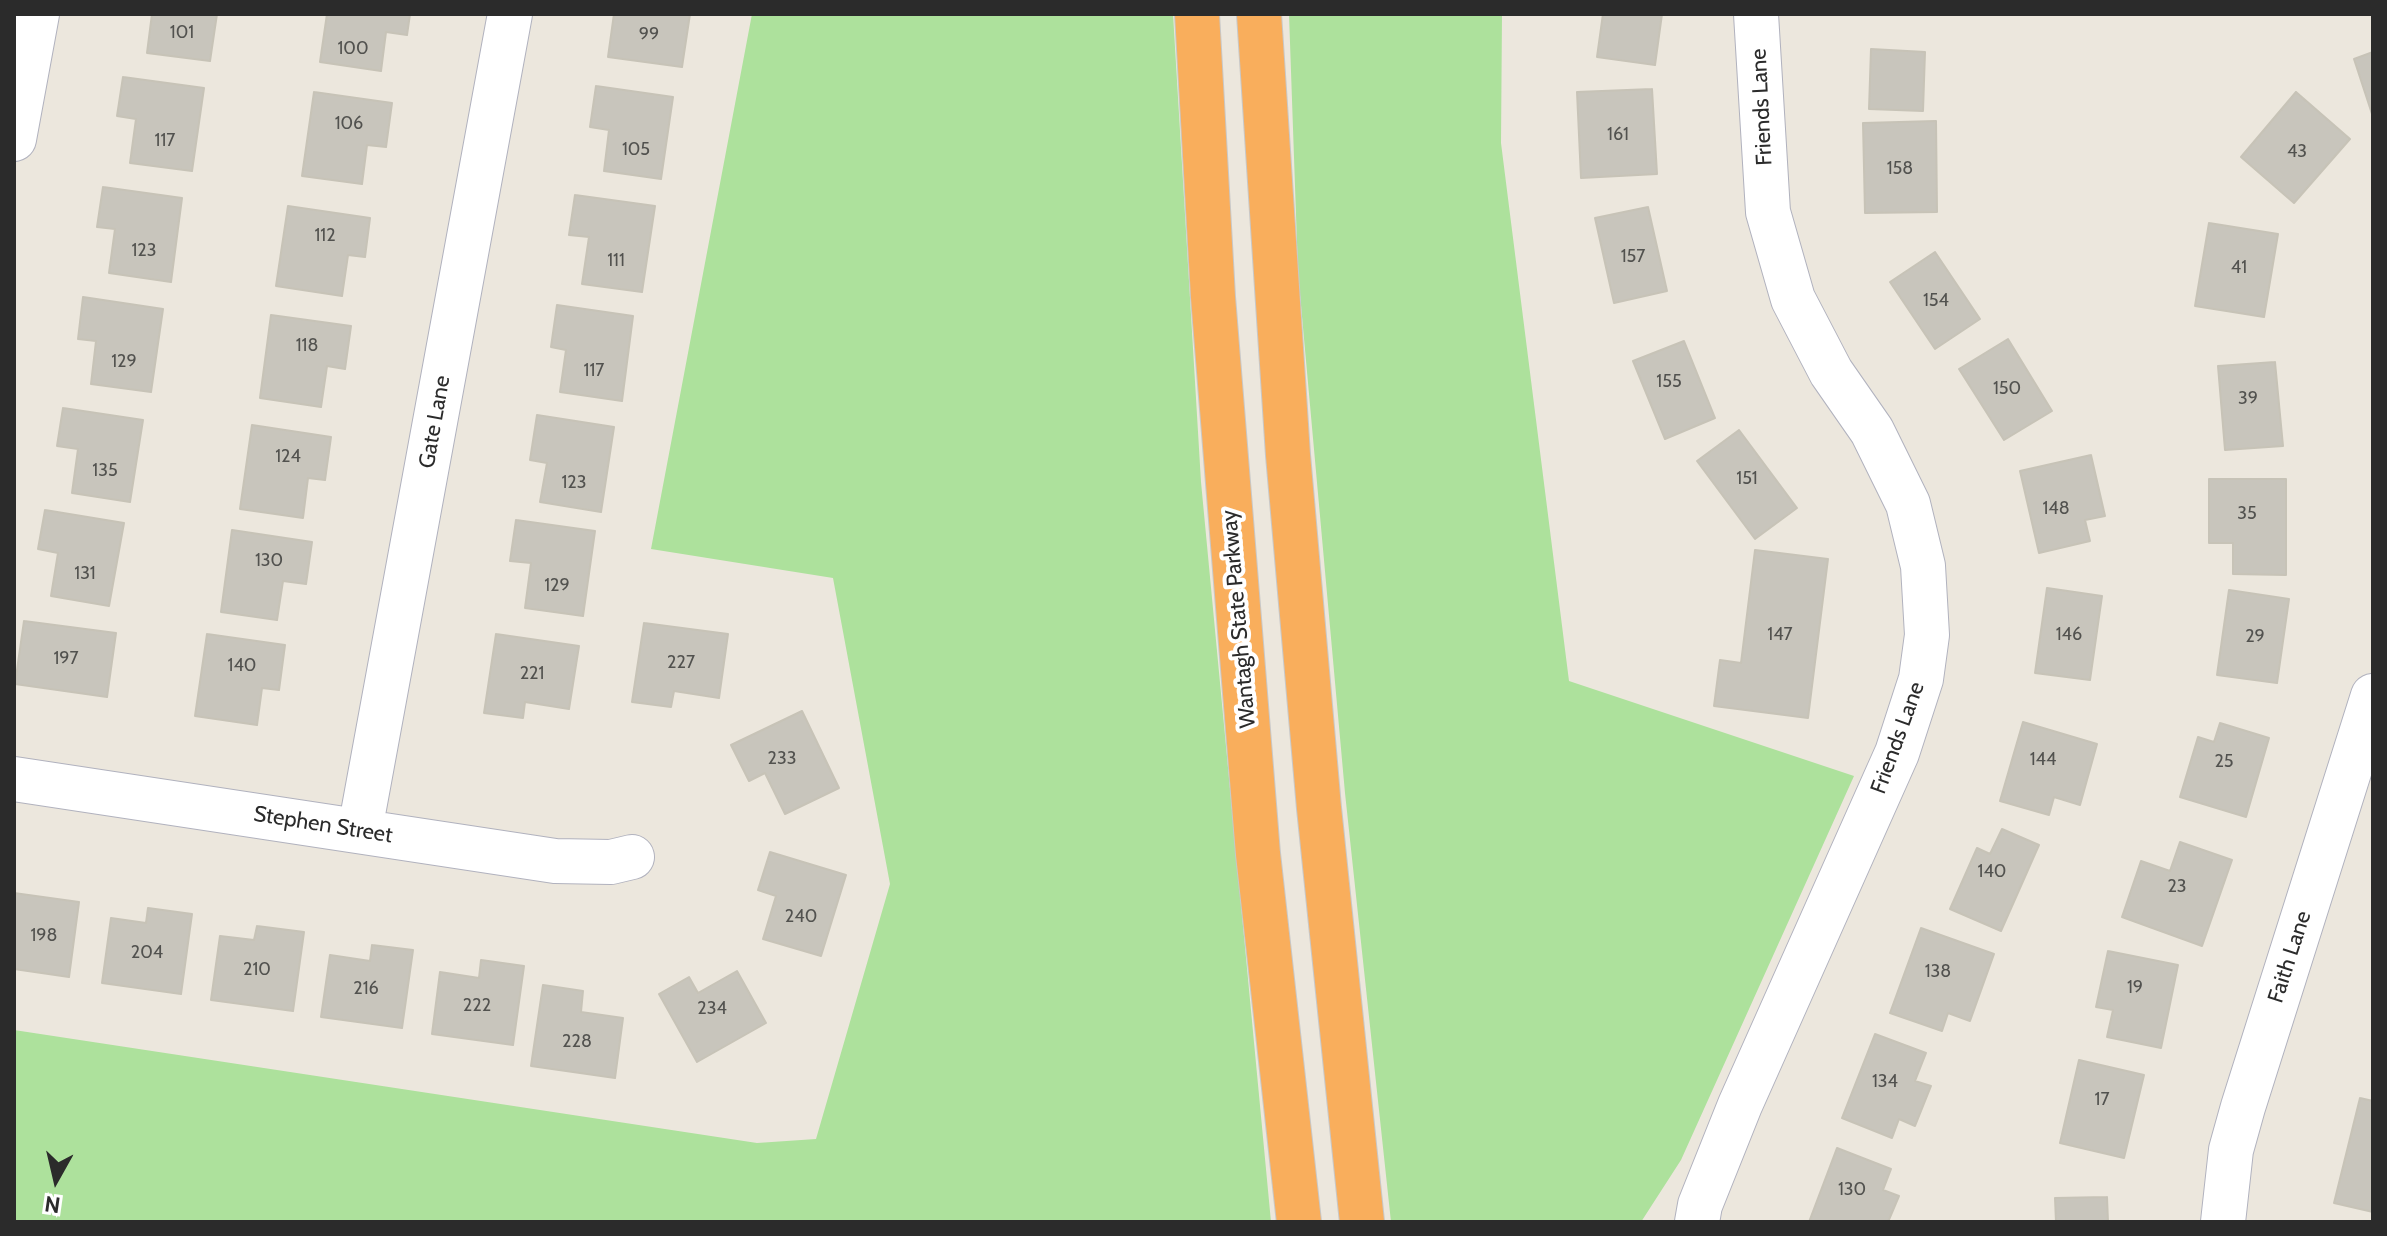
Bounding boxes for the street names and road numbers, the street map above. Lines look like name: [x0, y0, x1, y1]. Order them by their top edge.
street label: Friends Lane: [1746, 48, 1778, 166]
street label: Gate Lane: [414, 374, 456, 470]
street label: Wantagh State Parkway: [1216, 509, 1262, 729]
street label: Friends Lane: [1866, 678, 1930, 798]
street label: Stephen Street: [252, 801, 394, 849]
street label: Faith Lane: [2263, 908, 2317, 1006]

